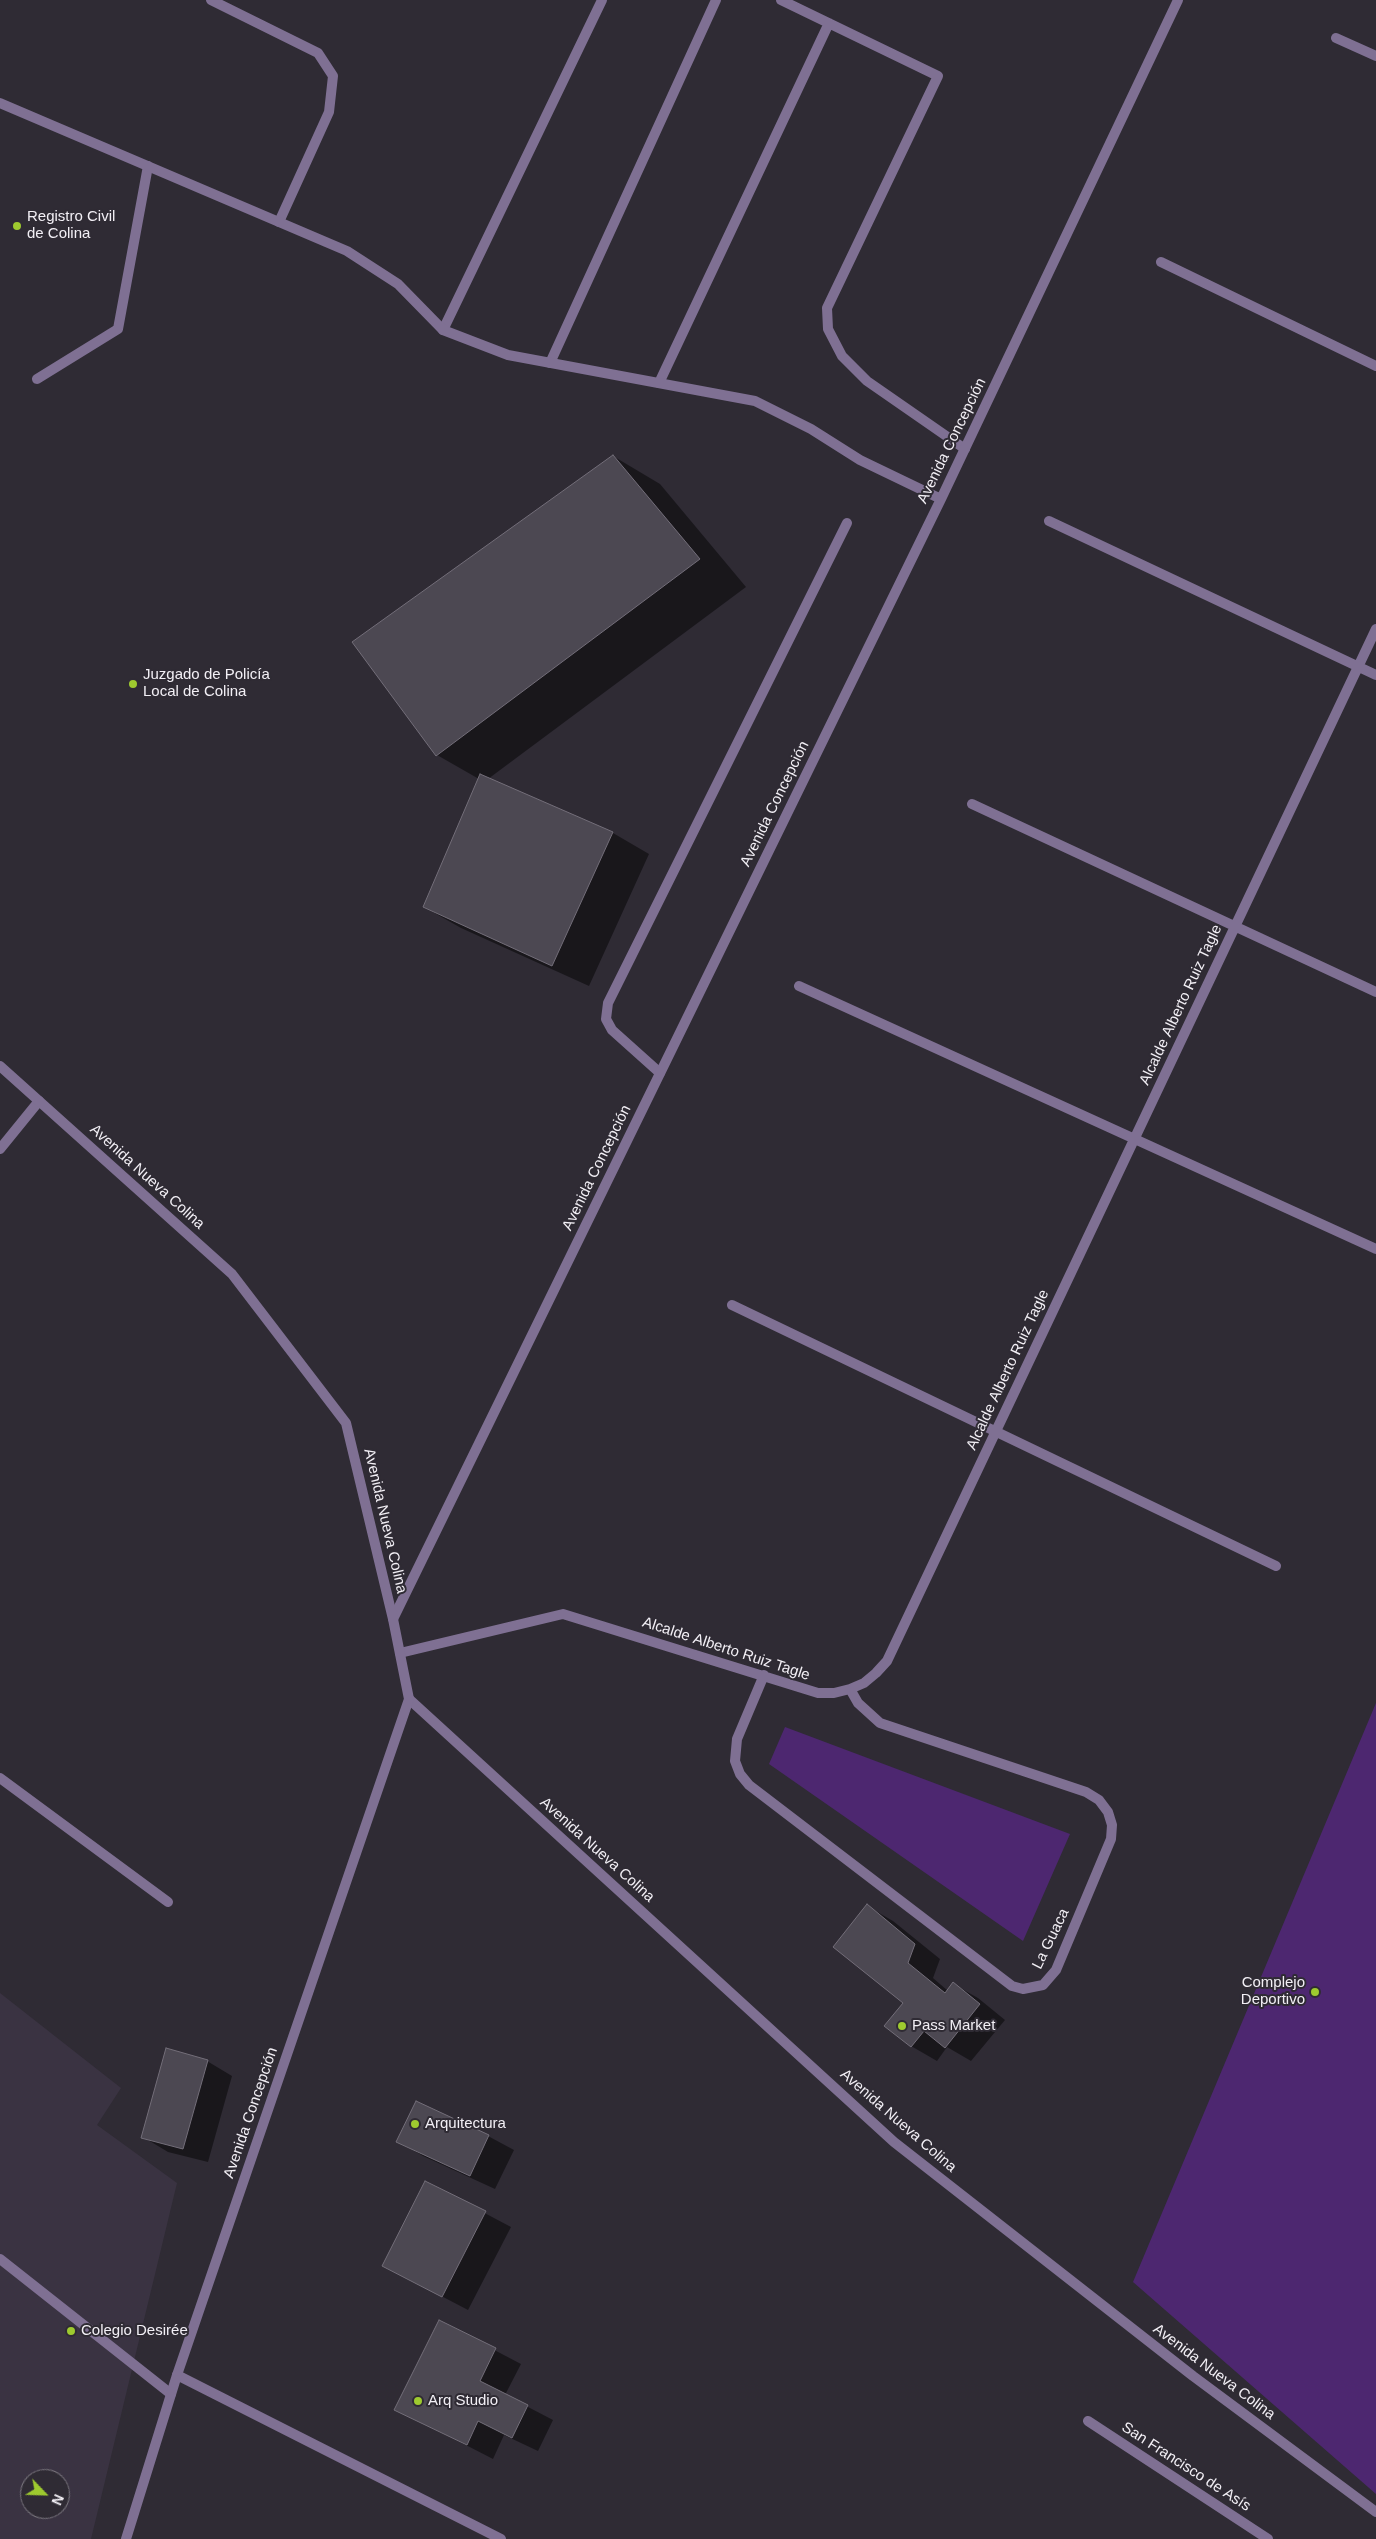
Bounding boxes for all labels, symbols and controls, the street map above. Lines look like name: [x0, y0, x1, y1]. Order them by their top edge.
place label: Registro Civil de Colina: [27, 208, 115, 243]
marker: Registro Civil de Colina: [11, 220, 23, 232]
street label: Avenida Concepción: [914, 375, 990, 507]
place label: Juzgado de Policía Local de Colina: [143, 666, 270, 701]
marker: Juzgado de Policía Local de Colina: [127, 678, 139, 690]
street label: Avenida Concepción: [737, 738, 813, 870]
street label: Alcalde Alberto Ruiz Tagle: [1136, 922, 1226, 1088]
street label: Avenida Concepción: [559, 1102, 635, 1234]
street label: Avenida Nueva Colina: [86, 1121, 208, 1233]
street label: Alcalde Alberto Ruiz Tagle: [963, 1287, 1053, 1453]
street label: Avenida Nueva Colina: [360, 1447, 410, 1595]
street label: Alcalde Alberto Ruiz Tagle: [640, 1613, 812, 1685]
street label: Avenida Nueva Colina: [536, 1794, 658, 1906]
street label: La Guaca: [1029, 1906, 1073, 1972]
place label: Complejo Deportivo: [1241, 1974, 1305, 2009]
marker: Complejo Deportivo: [1309, 1986, 1321, 1998]
place label: Pass Market: [912, 2017, 995, 2035]
marker: Pass Market: [896, 2020, 908, 2032]
street label: Avenida Concepción: [220, 2045, 282, 2181]
street label: Avenida Nueva Colina: [836, 2066, 960, 2176]
place label: Arquitectura: [425, 2115, 506, 2133]
marker: Arquitectura: [409, 2118, 421, 2130]
street label: Avenida Nueva Colina: [1149, 2320, 1279, 2424]
place label: Colegio Desirée: [81, 2322, 188, 2340]
marker: Colegio Desirée: [65, 2325, 77, 2337]
place label: Arq Studio: [428, 2392, 498, 2410]
marker: Arq Studio: [412, 2395, 424, 2407]
street label: San Francisco de Asís: [1118, 2419, 1254, 2515]
north arrow: [20, 2469, 70, 2519]
text: N: [48, 2492, 67, 2508]

